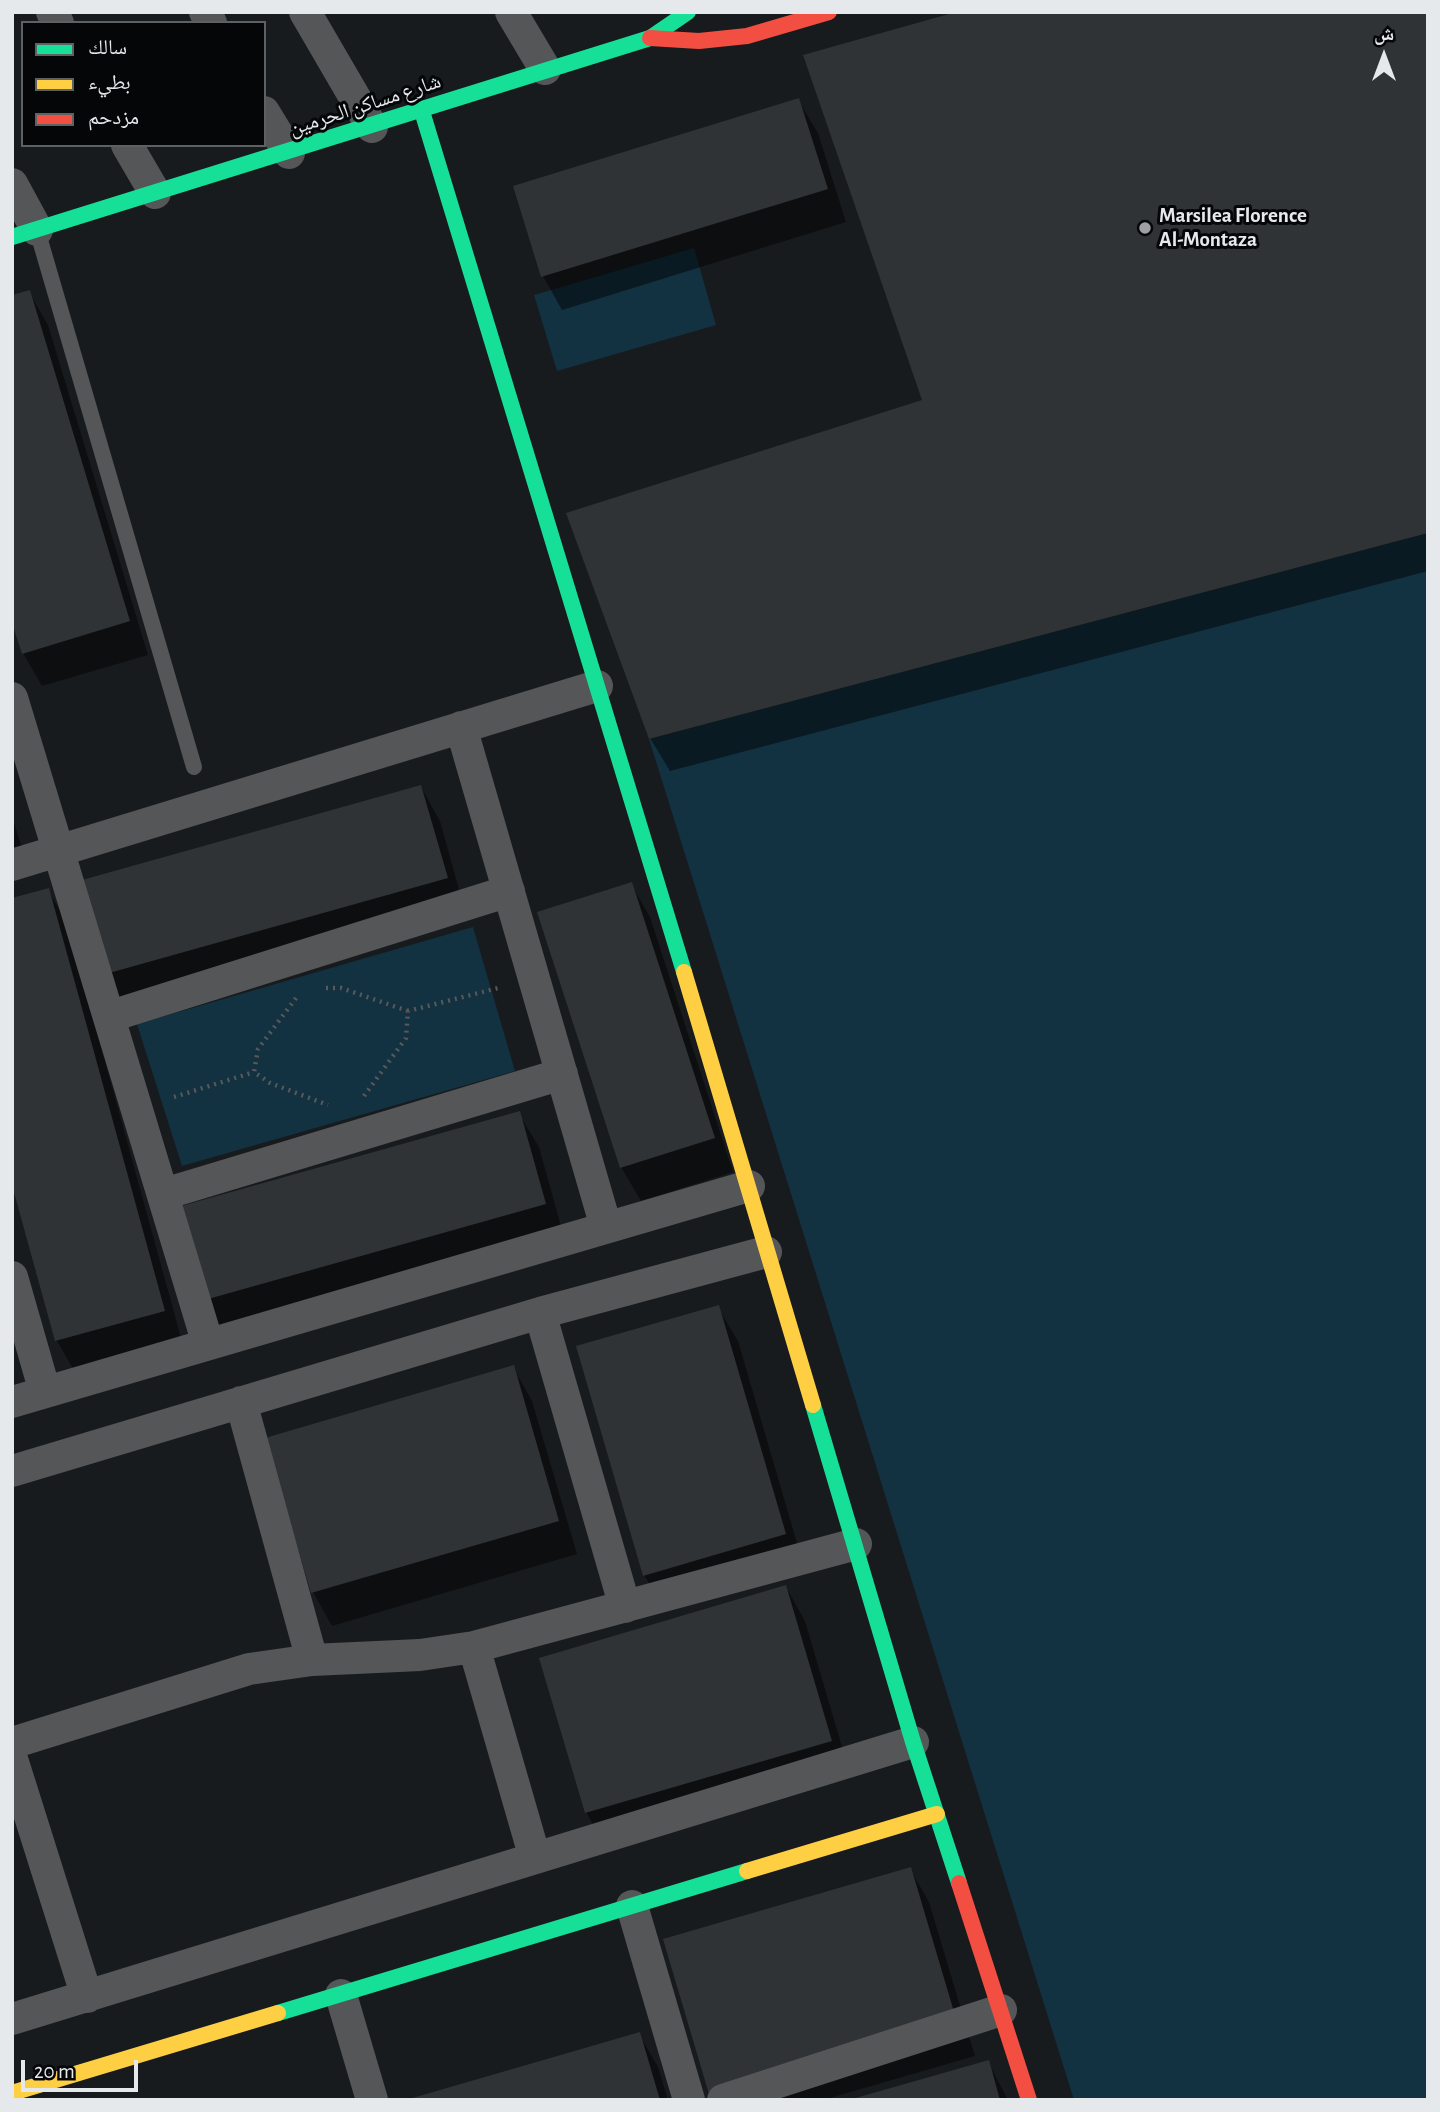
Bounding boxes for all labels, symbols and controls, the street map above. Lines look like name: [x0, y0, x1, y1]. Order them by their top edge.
legend: [21, 21, 266, 147]
north arrow: [1349, 21, 1419, 91]
text: ش: [1374, 25, 1394, 44]
text: سالك: [88, 37, 127, 58]
street label: شارع مساكن الحرمين: [286, 69, 444, 141]
text: بطيء: [88, 72, 131, 93]
text: مزدحم: [88, 107, 139, 128]
place label: Marsilea Florence Al-Montaza: [1159, 203, 1307, 253]
marker: Marsilea Florence Al-Montaza: [1137, 220, 1153, 236]
scale bar: [24, 2046, 142, 2090]
text: 20 m: [34, 2061, 75, 2082]

